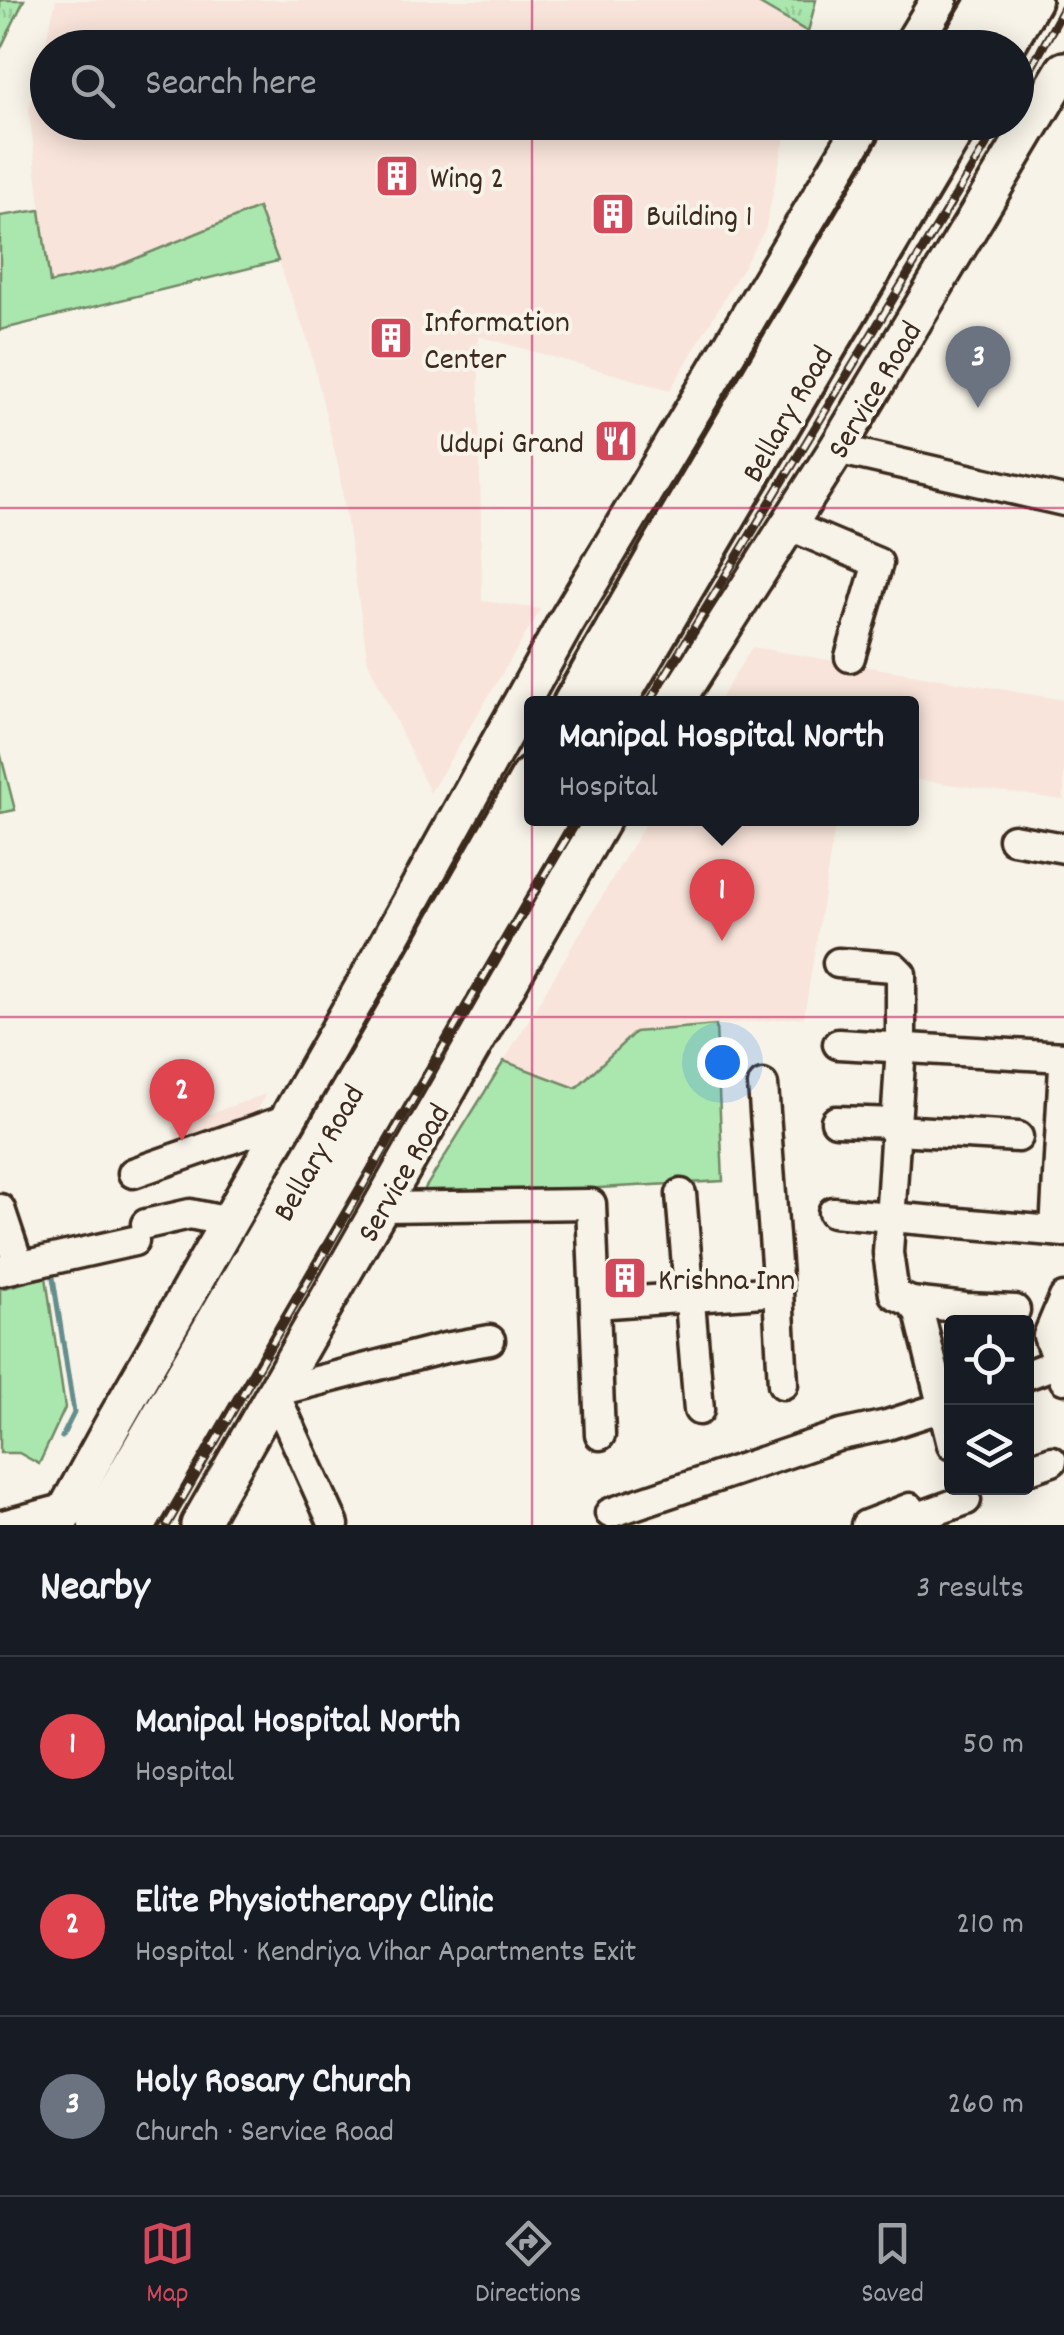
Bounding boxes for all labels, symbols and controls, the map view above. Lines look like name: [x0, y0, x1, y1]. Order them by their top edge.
search box: [30, 30, 1034, 140]
icon: search: [65, 58, 120, 113]
text: Search here: [145, 58, 317, 113]
building icon: Wing 2: [374, 153, 420, 199]
place label: Wing 2: [430, 158, 504, 204]
building icon: Building 1: [590, 191, 636, 237]
place label: Building 1: [646, 196, 752, 242]
place label: Information Center: [424, 302, 570, 385]
street label: Service Road: [818, 314, 937, 469]
building icon: Information Center: [368, 315, 414, 361]
pin: 3: [946, 326, 1010, 408]
street label: Bellary Road: [733, 338, 848, 493]
restaurant icon: Udupi Grand: [593, 418, 639, 464]
place label: Udupi Grand: [439, 423, 584, 469]
popup: [524, 696, 919, 826]
text: Manipal Hospital North: [559, 711, 884, 766]
text: Hospital: [559, 766, 658, 812]
pin: 1: [690, 858, 754, 941]
your location: [697, 1037, 748, 1088]
pin: 2: [150, 1058, 214, 1141]
street label: Bellary Road: [264, 1077, 379, 1232]
street label: Service Road: [348, 1097, 465, 1252]
building icon: Krishna Inn: [602, 1255, 648, 1301]
place label: Krishna Inn: [658, 1260, 795, 1306]
map controls: [944, 1315, 1034, 1495]
button: locate: [944, 1315, 1034, 1405]
button: layers: [944, 1405, 1034, 1495]
text: Nearby: [40, 1560, 150, 1620]
text: 3 results: [916, 1567, 1024, 1613]
text: Manipal Hospital North: [135, 1696, 460, 1751]
text: 1: [69, 1723, 76, 1769]
text: 50 m: [962, 1723, 1024, 1769]
text: Hospital: [135, 1751, 234, 1797]
text: Elite Physiotherapy Clinic: [135, 1876, 494, 1931]
text: 2: [66, 1903, 79, 1949]
text: 210 m: [956, 1903, 1024, 1949]
text: Hospital · Kendriya Vihar Apartments Exit: [135, 1931, 636, 1977]
text: Holy Rosary Church: [135, 2056, 411, 2111]
text: 3: [65, 2083, 80, 2129]
text: 260 m: [948, 2083, 1024, 2129]
text: Church · Service Road: [135, 2111, 394, 2157]
tab: Map: [140, 2216, 195, 2316]
tab: Directions: [475, 2216, 581, 2316]
tab: Saved: [861, 2216, 924, 2316]

